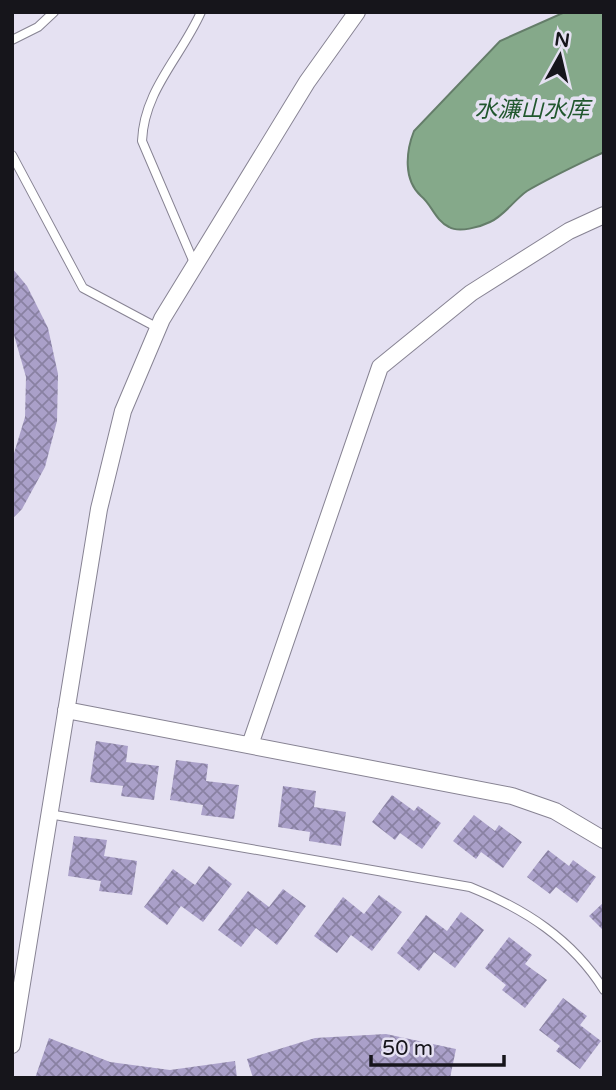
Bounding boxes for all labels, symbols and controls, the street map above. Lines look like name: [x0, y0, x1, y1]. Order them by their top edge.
north arrow: [525, 21, 595, 91]
text: N: [553, 28, 571, 52]
water label: 水濂山水库: [475, 96, 594, 124]
scale bar: [371, 1024, 504, 1068]
text: 50 m: [382, 1036, 433, 1061]

